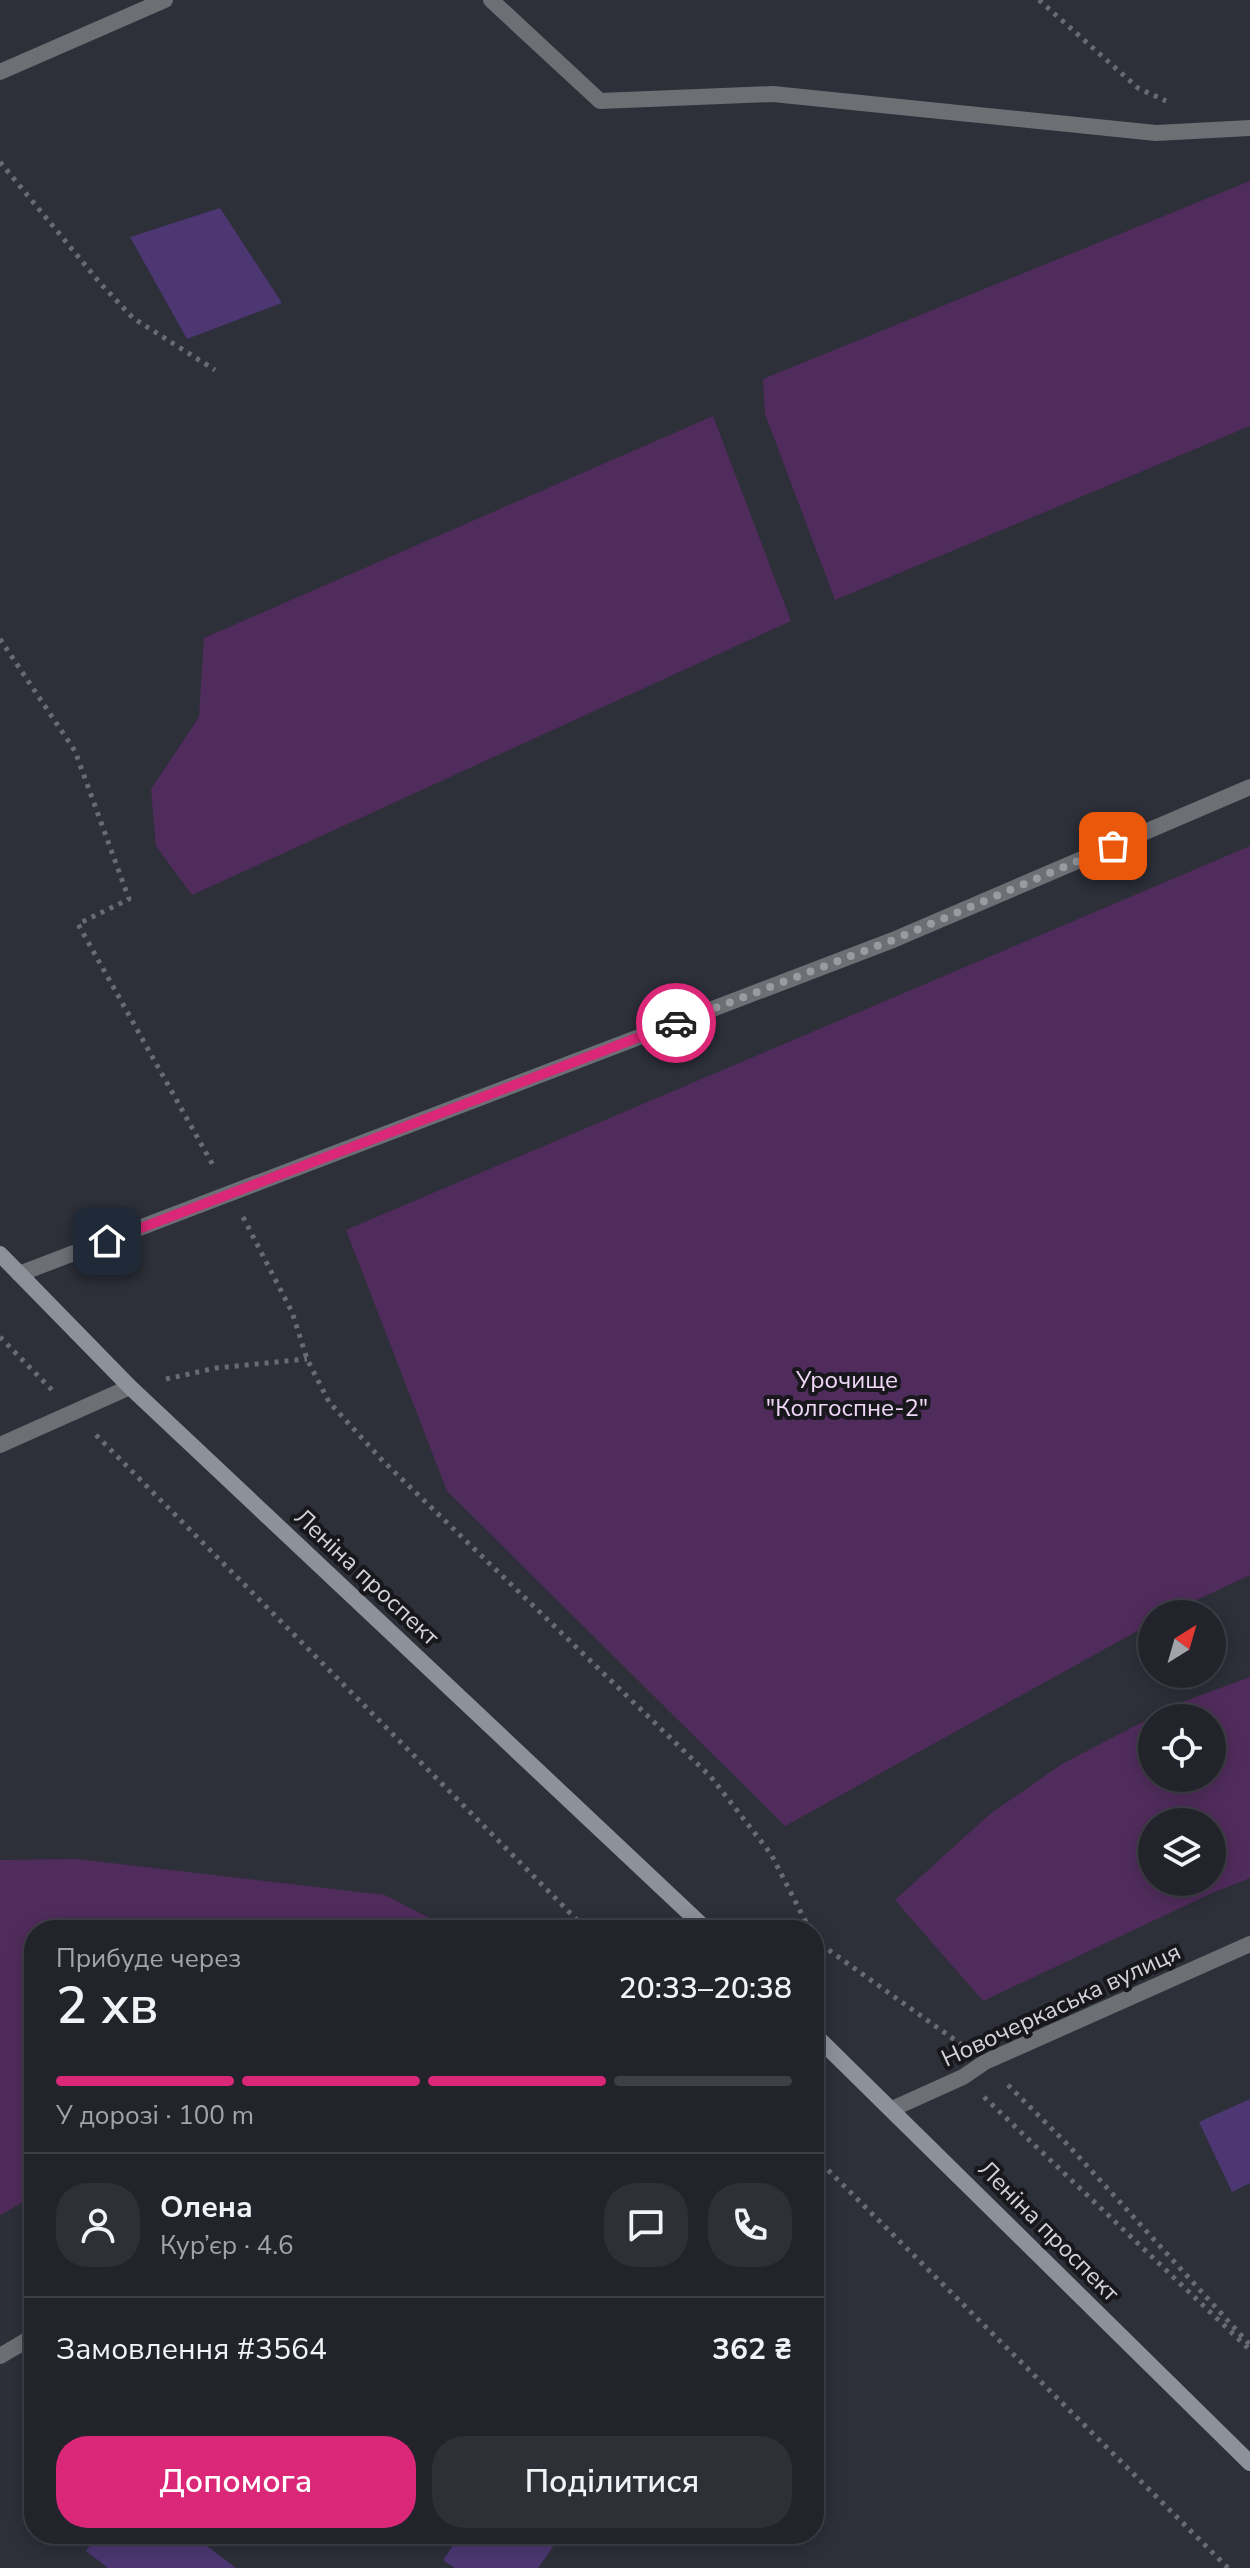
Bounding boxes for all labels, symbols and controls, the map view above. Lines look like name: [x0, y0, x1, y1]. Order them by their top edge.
pin: [1079, 812, 1147, 880]
icon: bag: [1091, 824, 1135, 868]
courier: [636, 983, 716, 1063]
icon: car: [654, 1001, 698, 1045]
pin: [73, 1207, 141, 1275]
icon: home: [85, 1219, 129, 1263]
park label: Урочище "Колгоспне-2": [766, 1364, 928, 1424]
street label: Леніна проспект: [288, 1501, 447, 1653]
north arrow: [1138, 1600, 1226, 1688]
map controls: [1138, 1600, 1226, 1896]
button: locate: [1138, 1704, 1226, 1792]
button: layers: [1138, 1808, 1226, 1896]
street label: Новочеркаська вулиця: [936, 1935, 1186, 2075]
text: Прибуде через: [56, 1941, 241, 1976]
text: 20:33–20:38: [619, 1968, 792, 2009]
text: 2 хв: [56, 1970, 158, 2041]
text: У дорозі · 100 m: [56, 2098, 254, 2133]
street label: Леніна проспект: [971, 2153, 1127, 2309]
button: person: [56, 2183, 140, 2267]
button: chat: [604, 2183, 688, 2267]
button: phone: [708, 2183, 792, 2267]
text: Олена: [160, 2187, 253, 2228]
text: Кур’єр · 4.6: [160, 2228, 294, 2263]
text: Замовлення #3564: [56, 2329, 327, 2370]
text: 362 ₴: [712, 2329, 792, 2370]
button: Допомога: [56, 2436, 416, 2528]
button: Поділитися: [432, 2436, 792, 2528]

